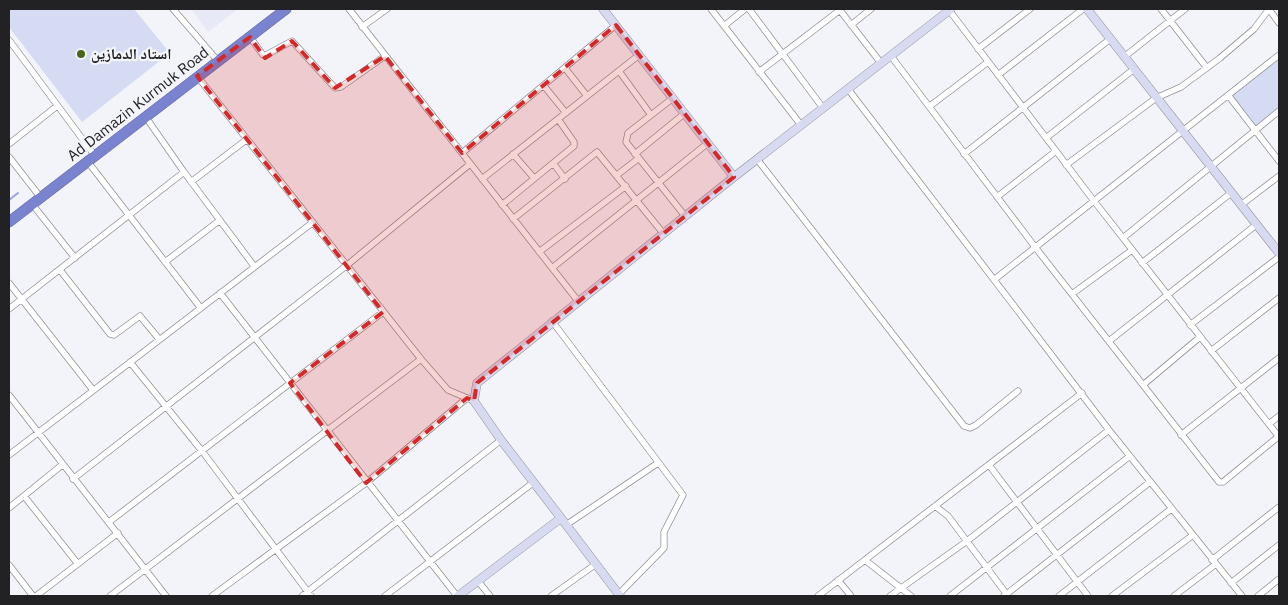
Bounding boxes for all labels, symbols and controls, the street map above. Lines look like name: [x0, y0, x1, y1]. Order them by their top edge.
street label: Ad Damazin Kurmuk Road: [63, 42, 212, 165]
place label: استاد الدمازين: [91, 44, 172, 63]
marker: استاد الدمازين: [75, 48, 87, 60]

